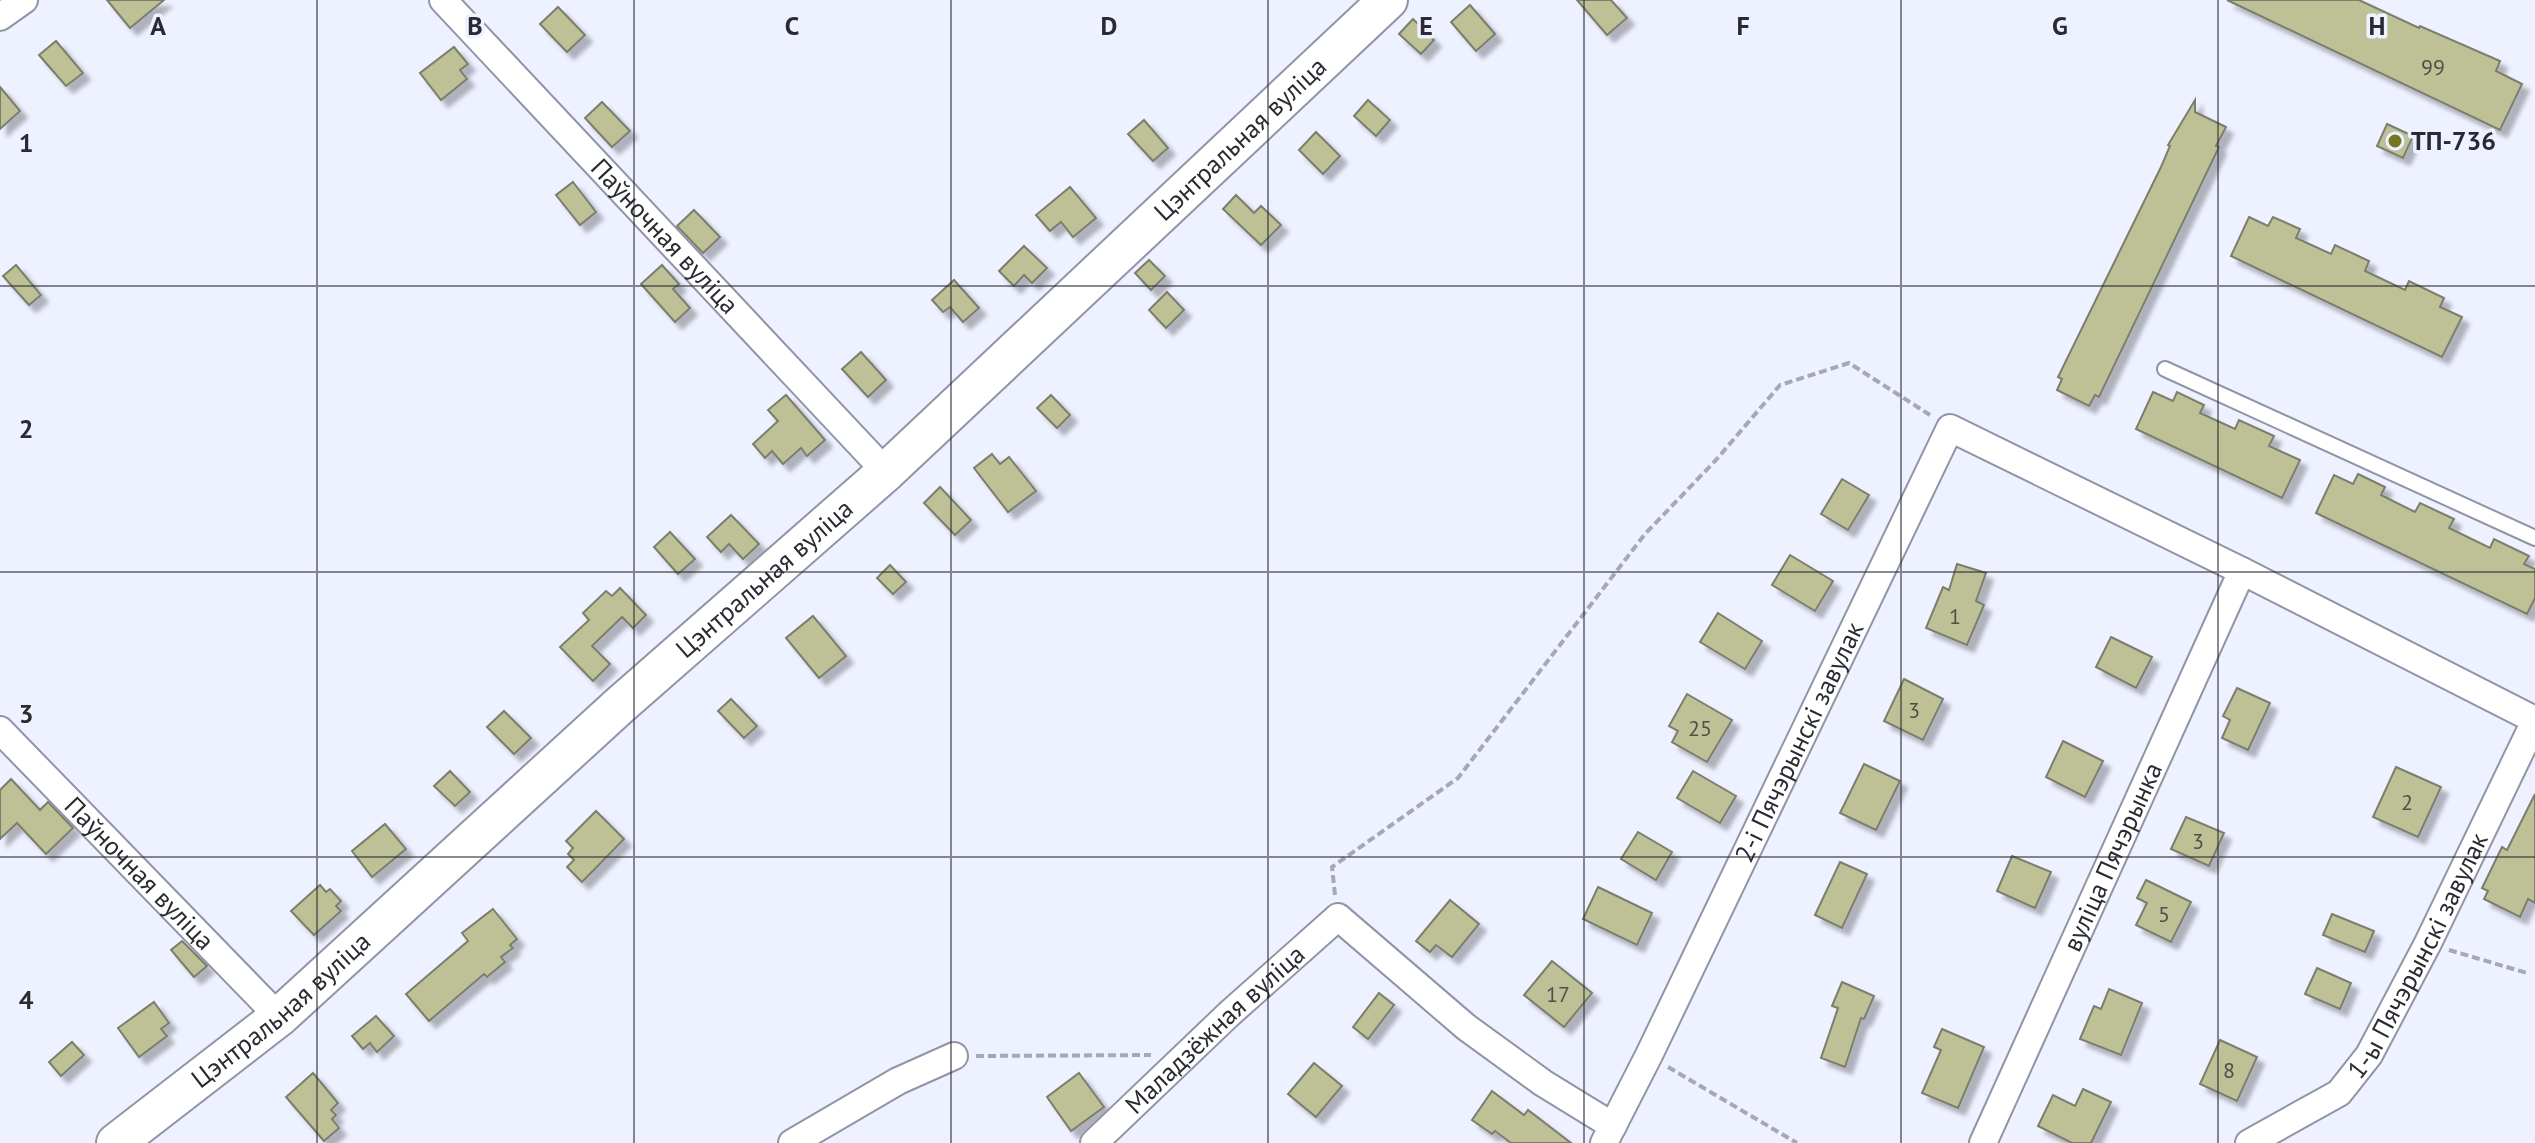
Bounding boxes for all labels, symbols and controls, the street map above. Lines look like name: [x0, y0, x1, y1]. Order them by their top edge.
text: A: [150, 9, 166, 42]
text: B: [467, 9, 483, 42]
text: C: [785, 9, 799, 42]
text: D: [1101, 9, 1117, 42]
text: E: [1419, 9, 1433, 42]
text: F: [1736, 9, 1750, 42]
text: G: [2052, 9, 2068, 42]
text: H: [2369, 9, 2385, 42]
street label: Цэнтральная вуліца: [1147, 50, 1333, 228]
house number: 99: [2421, 53, 2445, 81]
place label: ТП-736: [2411, 124, 2496, 157]
text: 1: [19, 126, 33, 159]
marker: ТП-736: [2386, 132, 2404, 150]
street label: Паўночная вуліца: [584, 151, 746, 321]
text: 2: [19, 412, 33, 445]
street label: Цэнтральная вуліца: [669, 492, 859, 665]
house number: 1: [1949, 602, 1961, 630]
street label: 2-і Пячэрынскі завулак: [1727, 616, 1871, 867]
house number: 3: [1908, 696, 1920, 724]
text: 3: [19, 697, 33, 730]
house number: 25: [1688, 714, 1712, 742]
street label: вуліца Пячэрынка: [2055, 757, 2169, 956]
house number: 2: [2401, 788, 2413, 816]
street label: Паўночная вуліца: [58, 789, 222, 957]
house number: 3: [2192, 827, 2204, 855]
street label: 1-ы Пячэрынскі завулак: [2340, 827, 2495, 1085]
house number: 5: [2158, 900, 2170, 928]
street label: Цэнтральная вуліца: [184, 925, 377, 1095]
street label: Маладзёжная вуліца: [1118, 937, 1311, 1121]
house number: 17: [1546, 980, 1570, 1008]
text: 4: [19, 983, 34, 1016]
house number: 8: [2223, 1056, 2235, 1084]

